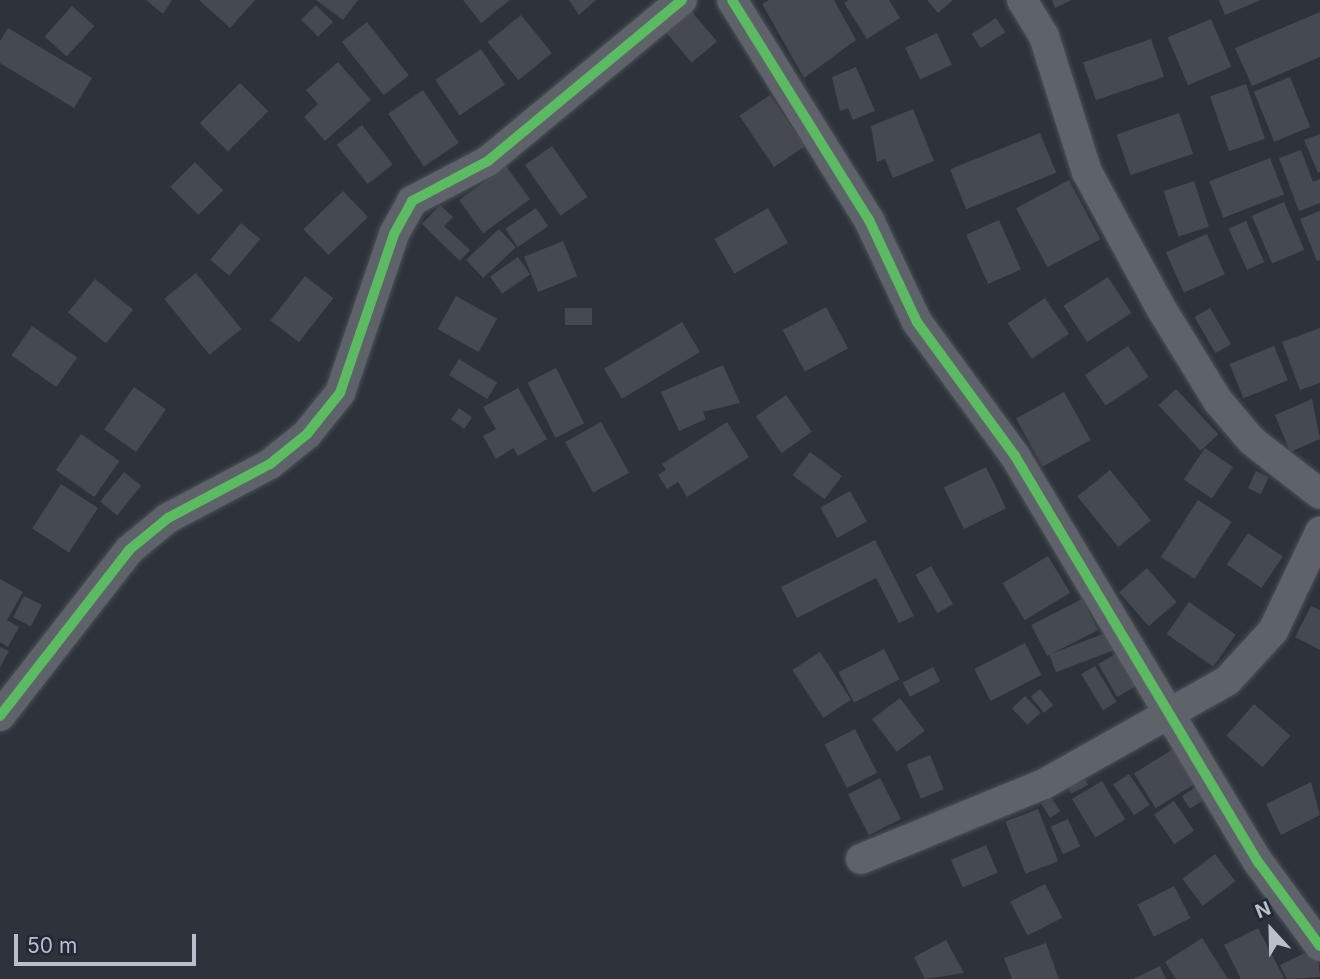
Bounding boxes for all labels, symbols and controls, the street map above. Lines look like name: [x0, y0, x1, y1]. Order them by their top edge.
north arrow: [1236, 895, 1306, 965]
text: N: [1252, 897, 1274, 923]
scale bar: [18, 920, 200, 964]
text: 50 m: [27, 933, 77, 958]

